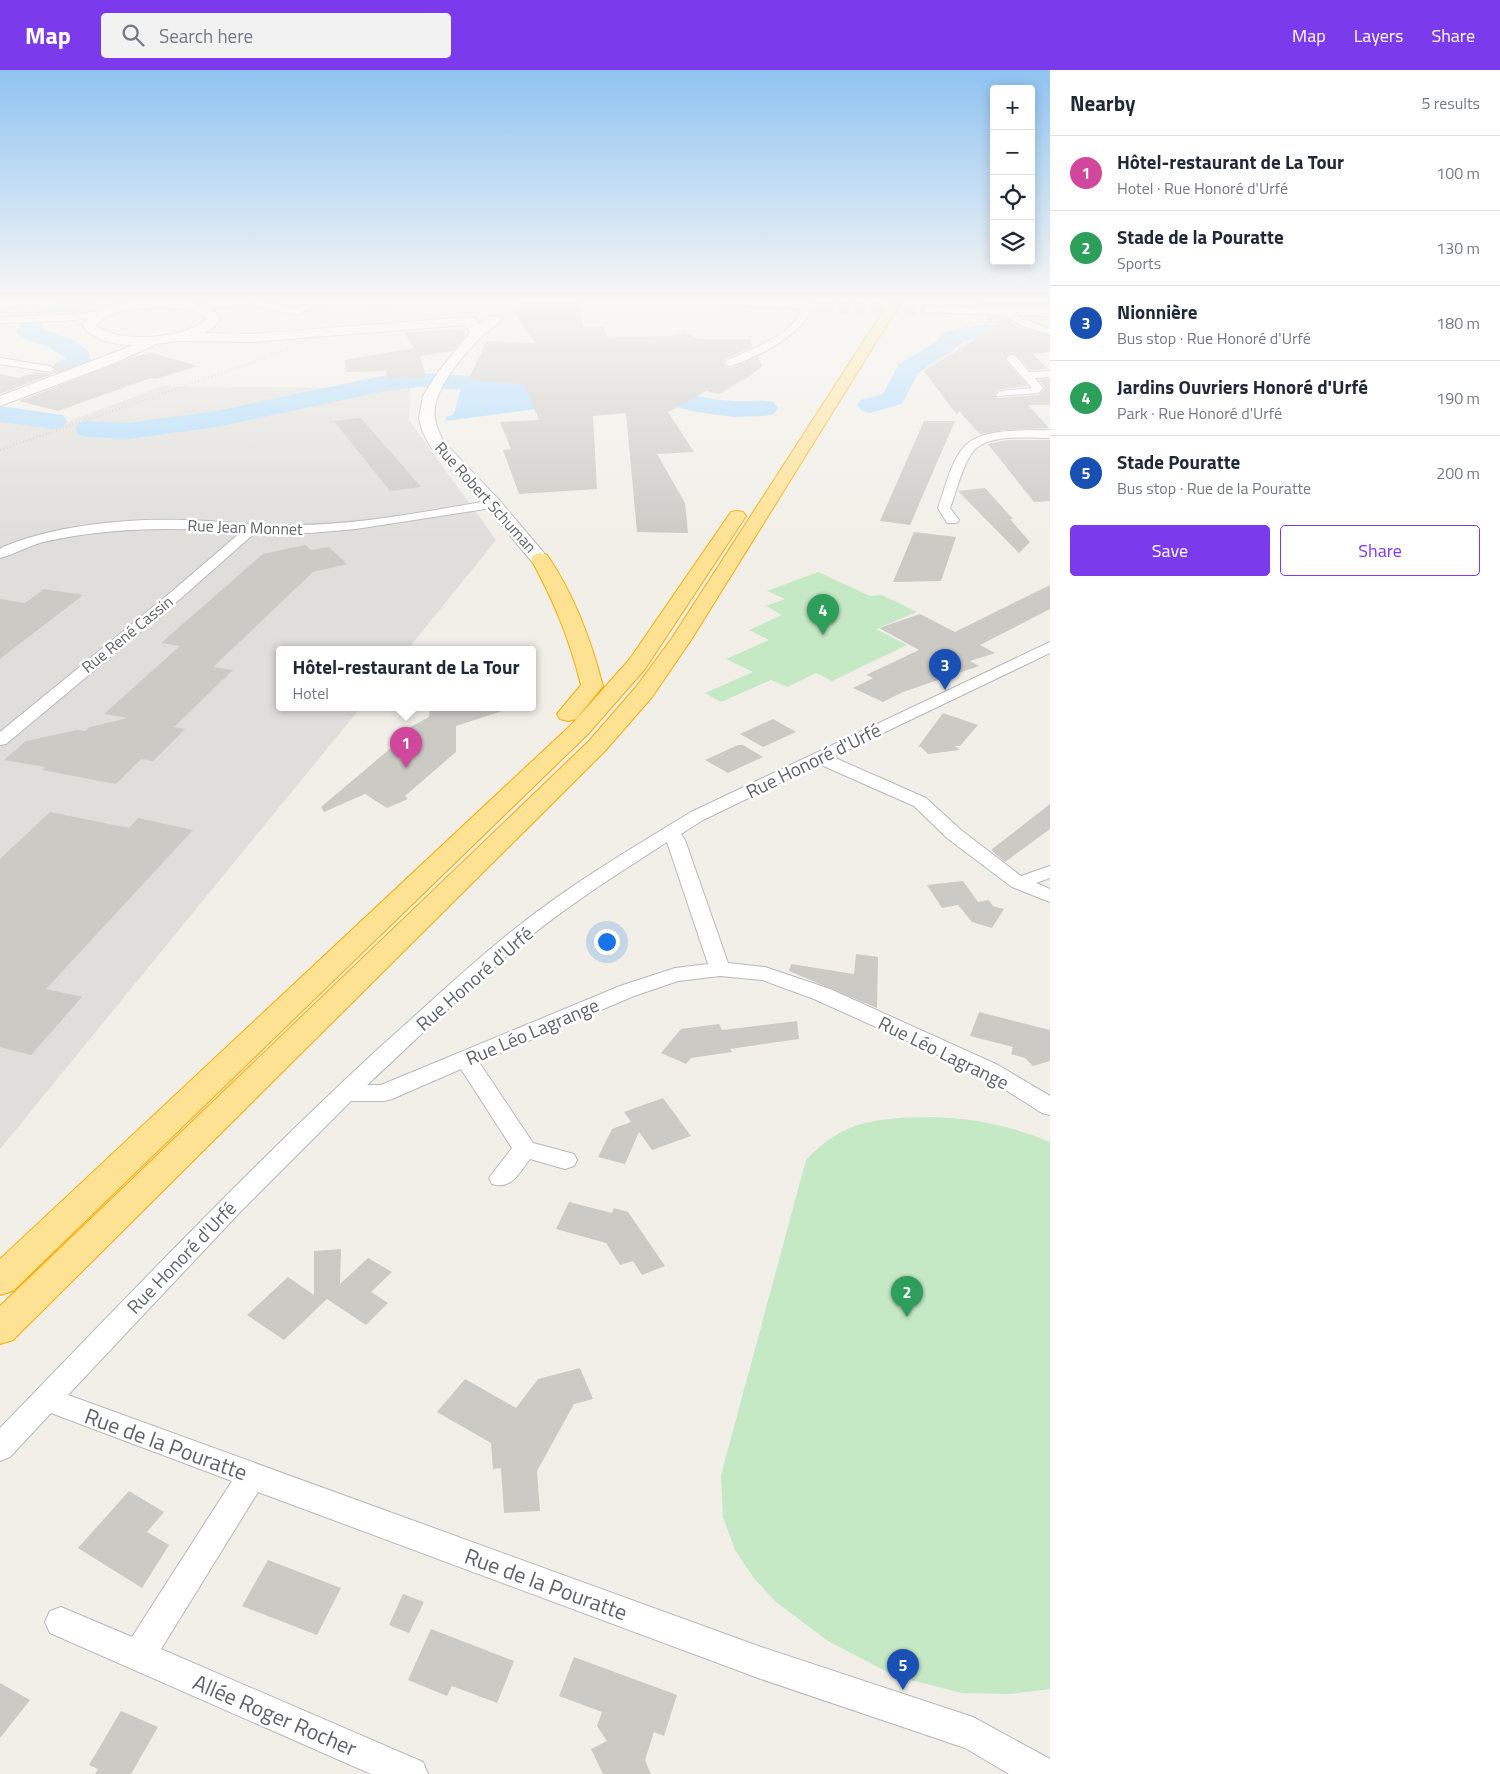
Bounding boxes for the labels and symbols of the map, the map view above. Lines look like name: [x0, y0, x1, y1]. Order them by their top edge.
street label: Rue Robert Schuman: [430, 436, 542, 558]
street label: Rue Jean Monnet: [187, 513, 303, 541]
street label: Rue René Cassin: [76, 590, 178, 678]
pin: 4: [807, 594, 839, 635]
pin: 3: [929, 649, 961, 690]
street label: Rue Honoré d'Urfé: [740, 715, 886, 805]
pin: 1: [390, 727, 422, 768]
street label: Rue Honoré d'Urfé: [409, 919, 539, 1037]
your location: [594, 929, 620, 955]
street label: Rue Léo Lagrange: [461, 990, 603, 1072]
street label: Rue Léo Lagrange: [874, 1008, 1014, 1096]
street label: Rue Honoré d'Urfé: [119, 1194, 243, 1320]
pin: 2: [891, 1276, 923, 1317]
street label: Rue de la Pouratte: [80, 1399, 252, 1489]
street label: Rue de la Pouratte: [460, 1539, 632, 1629]
pin: 5: [887, 1649, 919, 1690]
street label: Allée Roger Rocher: [188, 1665, 363, 1765]

